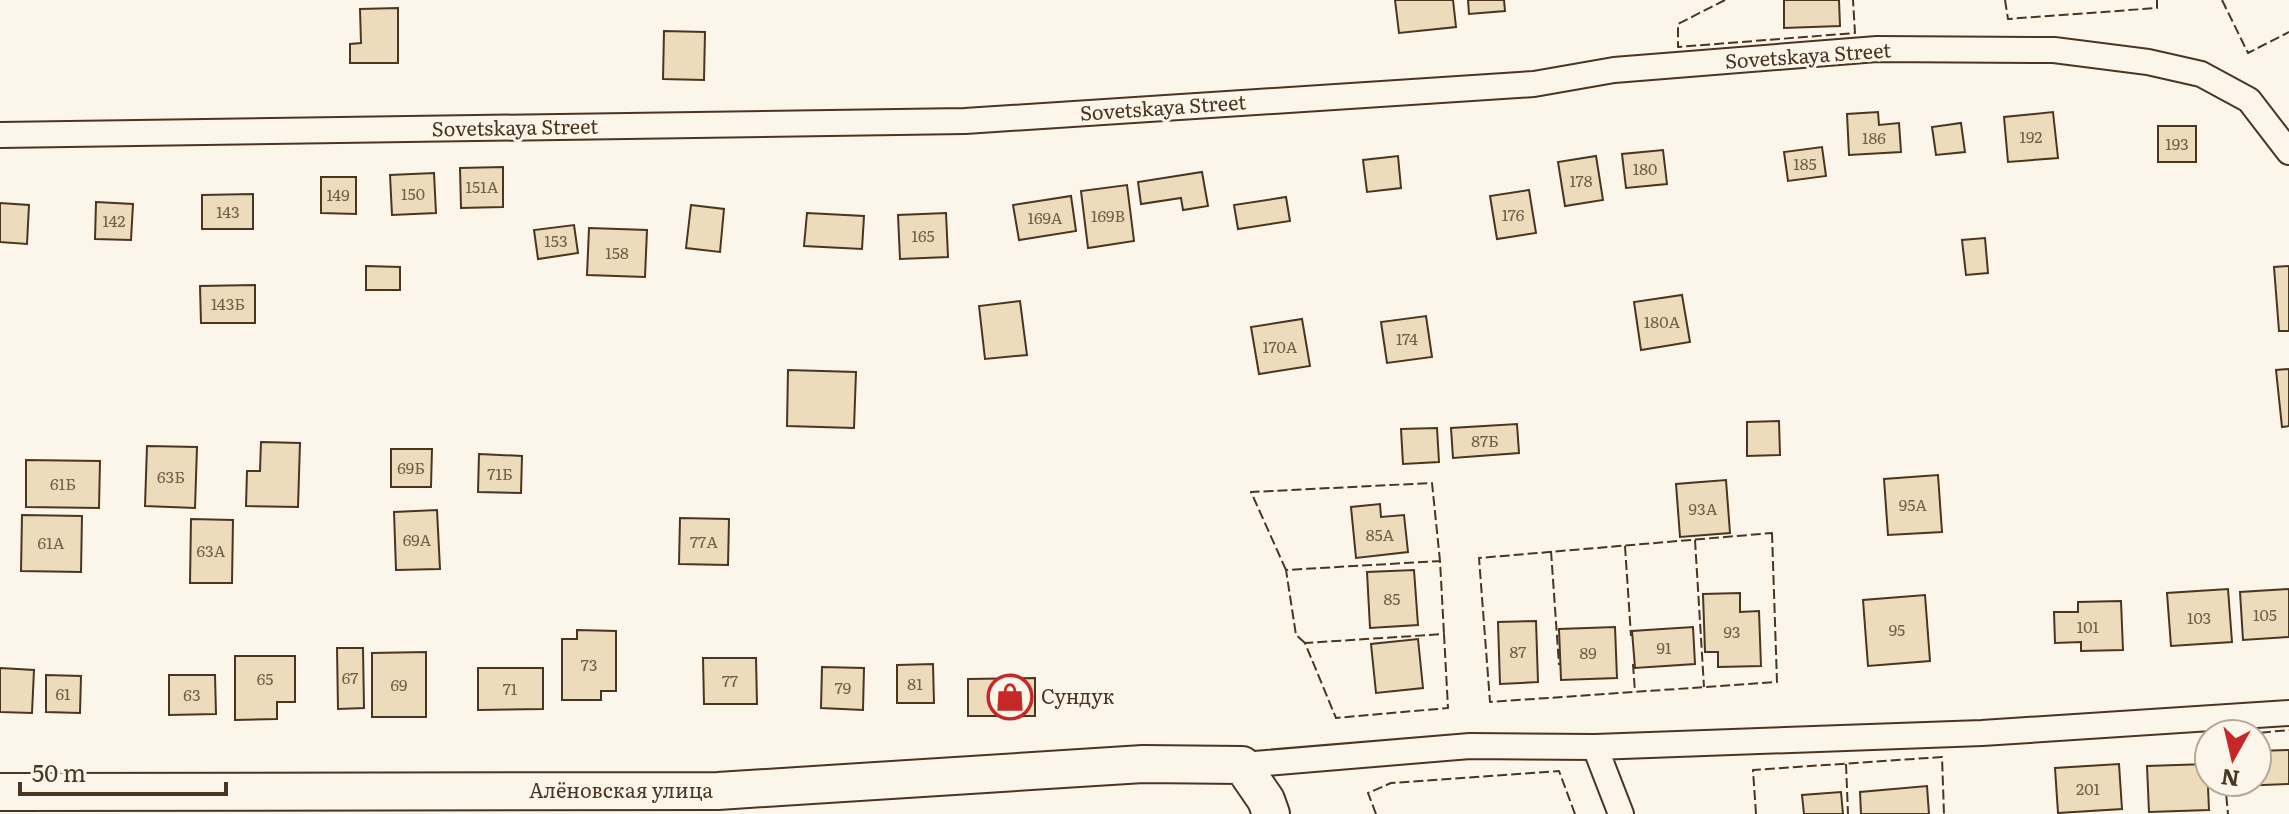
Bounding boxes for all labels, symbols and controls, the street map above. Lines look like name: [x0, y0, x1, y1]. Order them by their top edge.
street label: Sovetskaya Street: [1724, 33, 1892, 75]
street label: Sovetskaya Street: [1079, 85, 1247, 127]
street label: Sovetskaya Street: [431, 110, 599, 142]
house number: 192: [2020, 124, 2042, 148]
house number: 186: [1862, 125, 1886, 149]
house number: 193: [2165, 131, 2189, 155]
house number: 185: [1793, 151, 1817, 175]
house number: 180: [1633, 156, 1657, 180]
house number: 178: [1570, 168, 1593, 192]
house number: 151А: [466, 174, 499, 198]
house number: 150: [401, 181, 425, 205]
house number: 149: [326, 182, 350, 206]
house number: 143: [216, 199, 240, 223]
house number: 176: [1502, 202, 1525, 226]
house number: 169В: [1091, 203, 1125, 227]
house number: 169А: [1027, 205, 1063, 229]
house number: 142: [103, 208, 125, 232]
house number: 165: [911, 223, 935, 247]
house number: 153: [544, 228, 568, 252]
house number: 158: [605, 240, 629, 264]
house number: 143Б: [211, 291, 245, 315]
house number: 180А: [1644, 309, 1680, 333]
house number: 174: [1396, 326, 1418, 350]
house number: 170А: [1262, 334, 1298, 358]
house number: 87Б: [1471, 428, 1499, 452]
house number: 69Б: [397, 455, 425, 479]
house number: 71Б: [487, 461, 513, 485]
house number: 63Б: [157, 464, 185, 488]
house number: 61Б: [50, 471, 76, 495]
house number: 95А: [1899, 492, 1927, 516]
house number: 93А: [1689, 496, 1718, 520]
house number: 85А: [1366, 522, 1395, 546]
house number: 69А: [403, 527, 432, 551]
house number: 77А: [690, 529, 718, 553]
house number: 61А: [38, 530, 65, 554]
house number: 63А: [196, 538, 226, 562]
house number: 85: [1384, 586, 1400, 610]
house number: 105: [2253, 602, 2277, 626]
house number: 103: [2187, 605, 2211, 629]
house number: 101: [2077, 614, 2100, 638]
house number: 95: [1889, 617, 1905, 641]
house number: 93: [1723, 619, 1741, 643]
house number: 91: [1657, 635, 1672, 659]
house number: 87: [1510, 639, 1526, 663]
house number: 89: [1579, 640, 1597, 664]
house number: 73: [581, 652, 597, 676]
house number: 67: [342, 665, 358, 689]
house number: 65: [257, 666, 273, 690]
house number: 77: [722, 668, 738, 692]
house number: 81: [907, 671, 923, 695]
house number: 69: [391, 672, 407, 696]
shop icon: Сундук: [986, 673, 1034, 721]
house number: 79: [835, 675, 851, 699]
house number: 71: [503, 676, 518, 700]
place label: Сундук: [1041, 680, 1115, 710]
house number: 61: [55, 681, 71, 705]
house number: 63: [183, 682, 201, 706]
north arrow: [2193, 718, 2273, 798]
scale bar: [20, 746, 226, 796]
text: 50 m: [32, 754, 86, 789]
text: N: [2219, 762, 2241, 797]
street label: Алёновская улица: [529, 774, 713, 804]
house number: 201: [2076, 776, 2100, 800]

